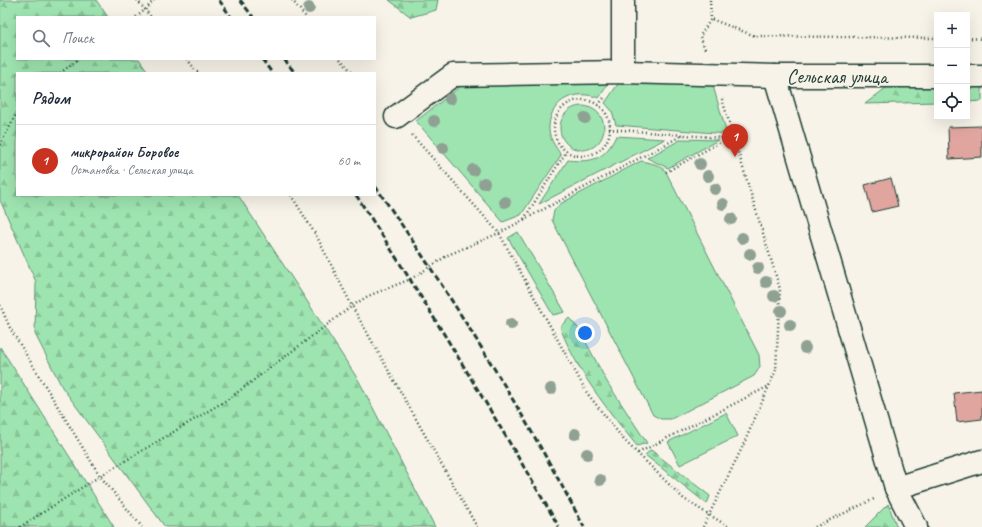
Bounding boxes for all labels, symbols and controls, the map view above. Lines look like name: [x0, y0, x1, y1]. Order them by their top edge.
map controls: [934, 12, 970, 120]
button: +: [934, 12, 970, 48]
search box: [16, 16, 376, 60]
icon: search: [30, 27, 52, 49]
text: Поиск: [62, 29, 94, 48]
button: −: [934, 48, 970, 84]
street label: Сельская улица: [787, 64, 889, 89]
button: locate: [934, 84, 970, 120]
text: Рядом: [32, 88, 70, 109]
pin: 1: [722, 124, 748, 157]
text: микрорайон Боровое: [70, 143, 178, 162]
text: 1: [42, 153, 48, 169]
text: 60 m: [338, 153, 360, 169]
text: Остановка · Сельская улица: [70, 162, 193, 178]
your location: [575, 323, 595, 343]

